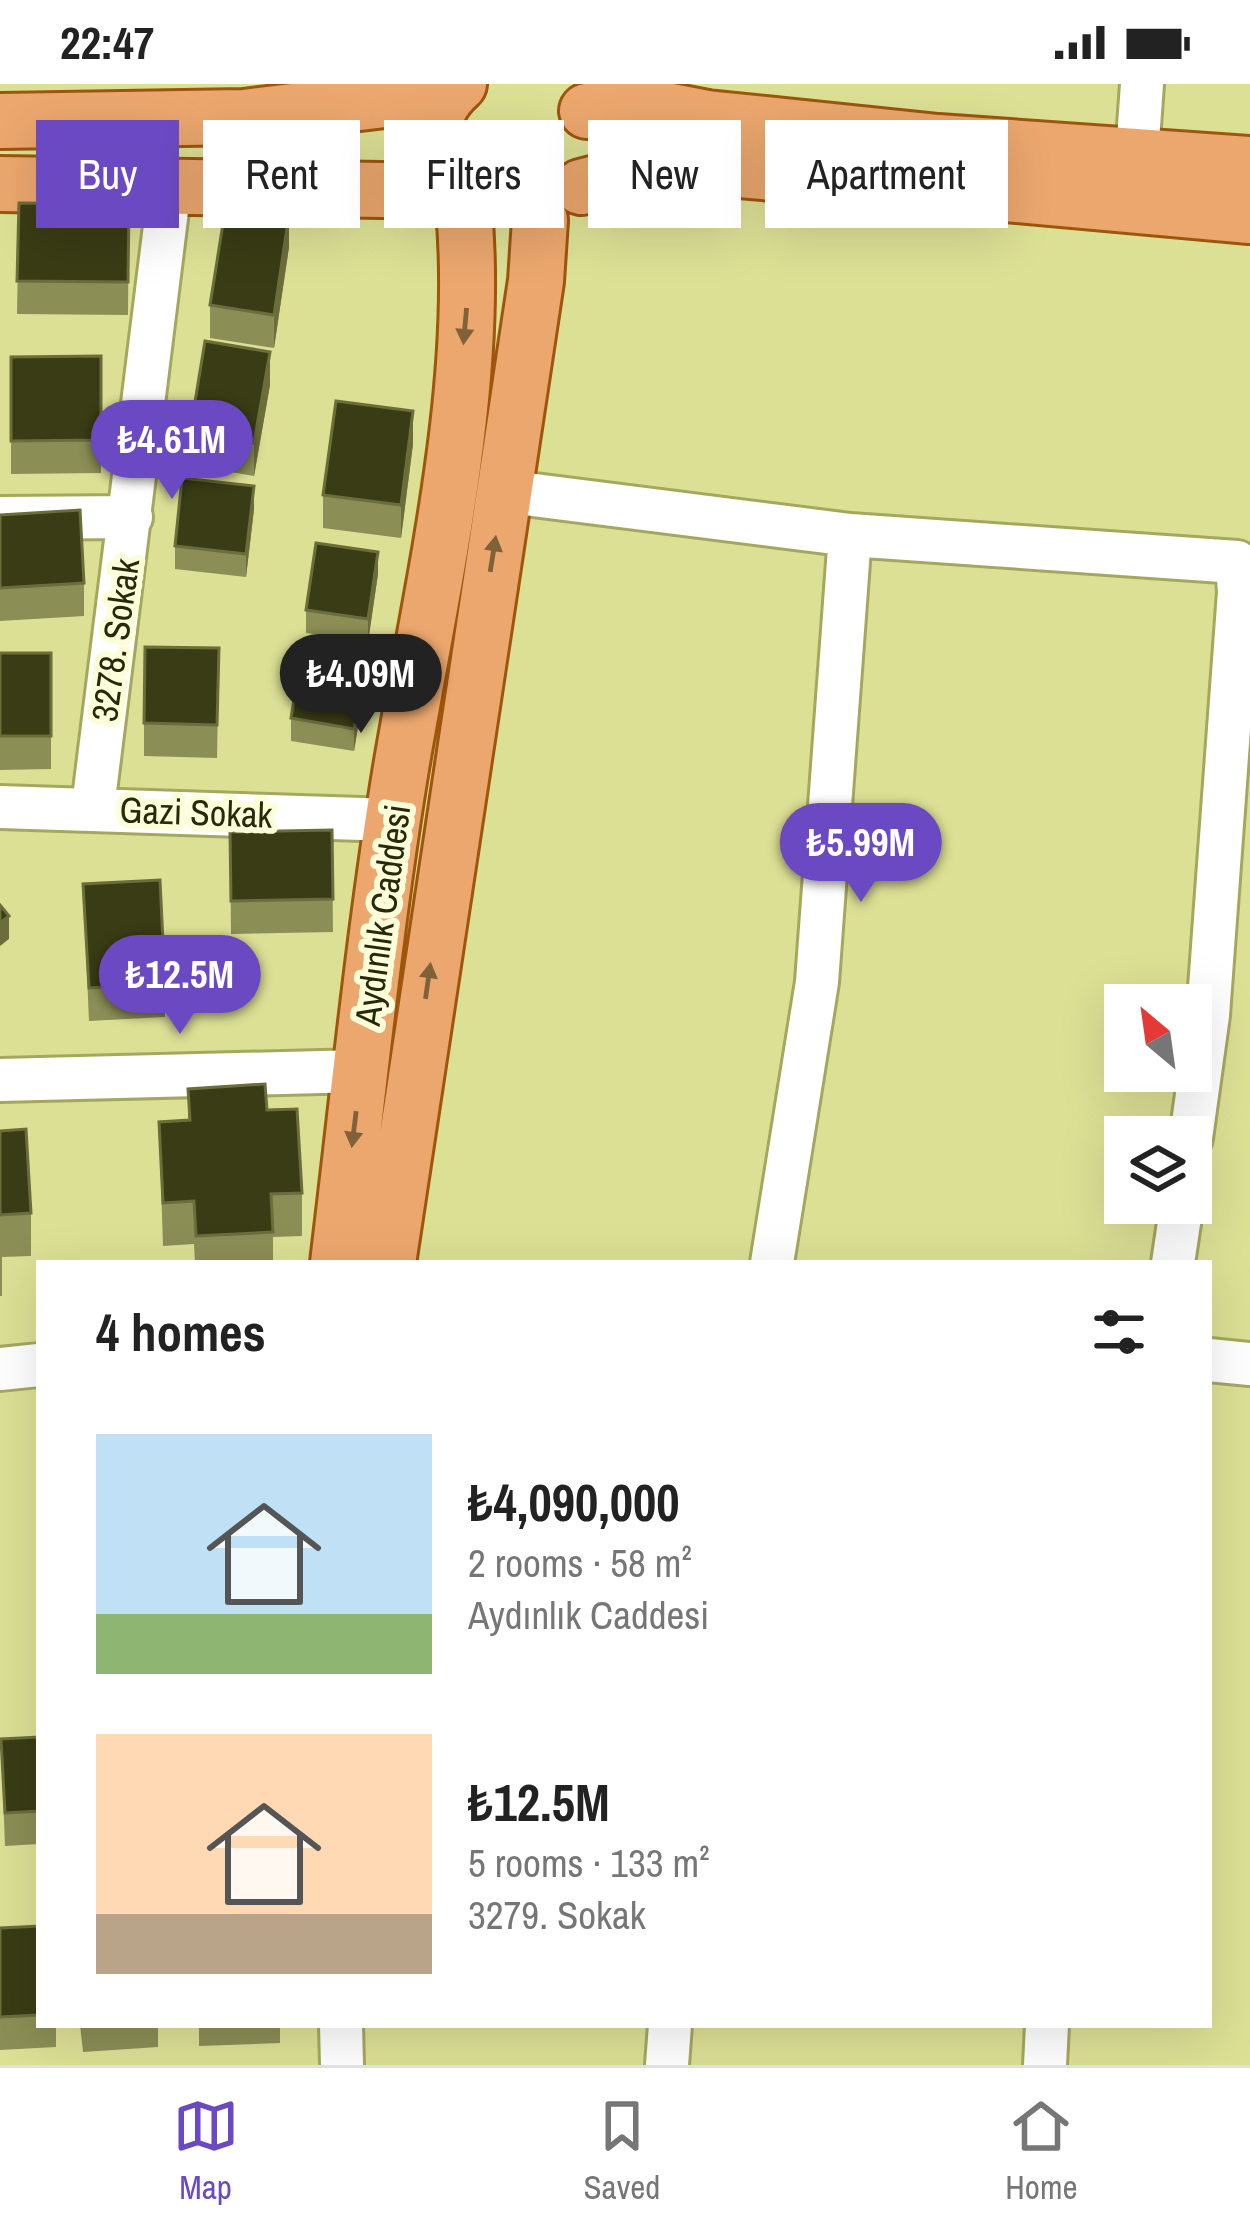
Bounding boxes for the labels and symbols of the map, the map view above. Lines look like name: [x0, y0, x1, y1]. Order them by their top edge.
one-way arrow: [455, 308, 474, 346]
pin: ₺4.61M: [74, 400, 270, 502]
one-way arrow: [484, 534, 502, 572]
street label: 3278. Sokak: [80, 555, 150, 725]
pin: ₺4.09M: [263, 634, 459, 736]
street label: Gazi Sokak: [119, 785, 273, 839]
street label: Aydınlık Caddesi: [343, 801, 421, 1030]
pin: ₺5.99M: [763, 803, 959, 905]
pin: ₺12.5M: [82, 935, 278, 1037]
one-way arrow: [419, 962, 438, 999]
north arrow: [1104, 984, 1212, 1092]
one-way arrow: [345, 1110, 364, 1148]

